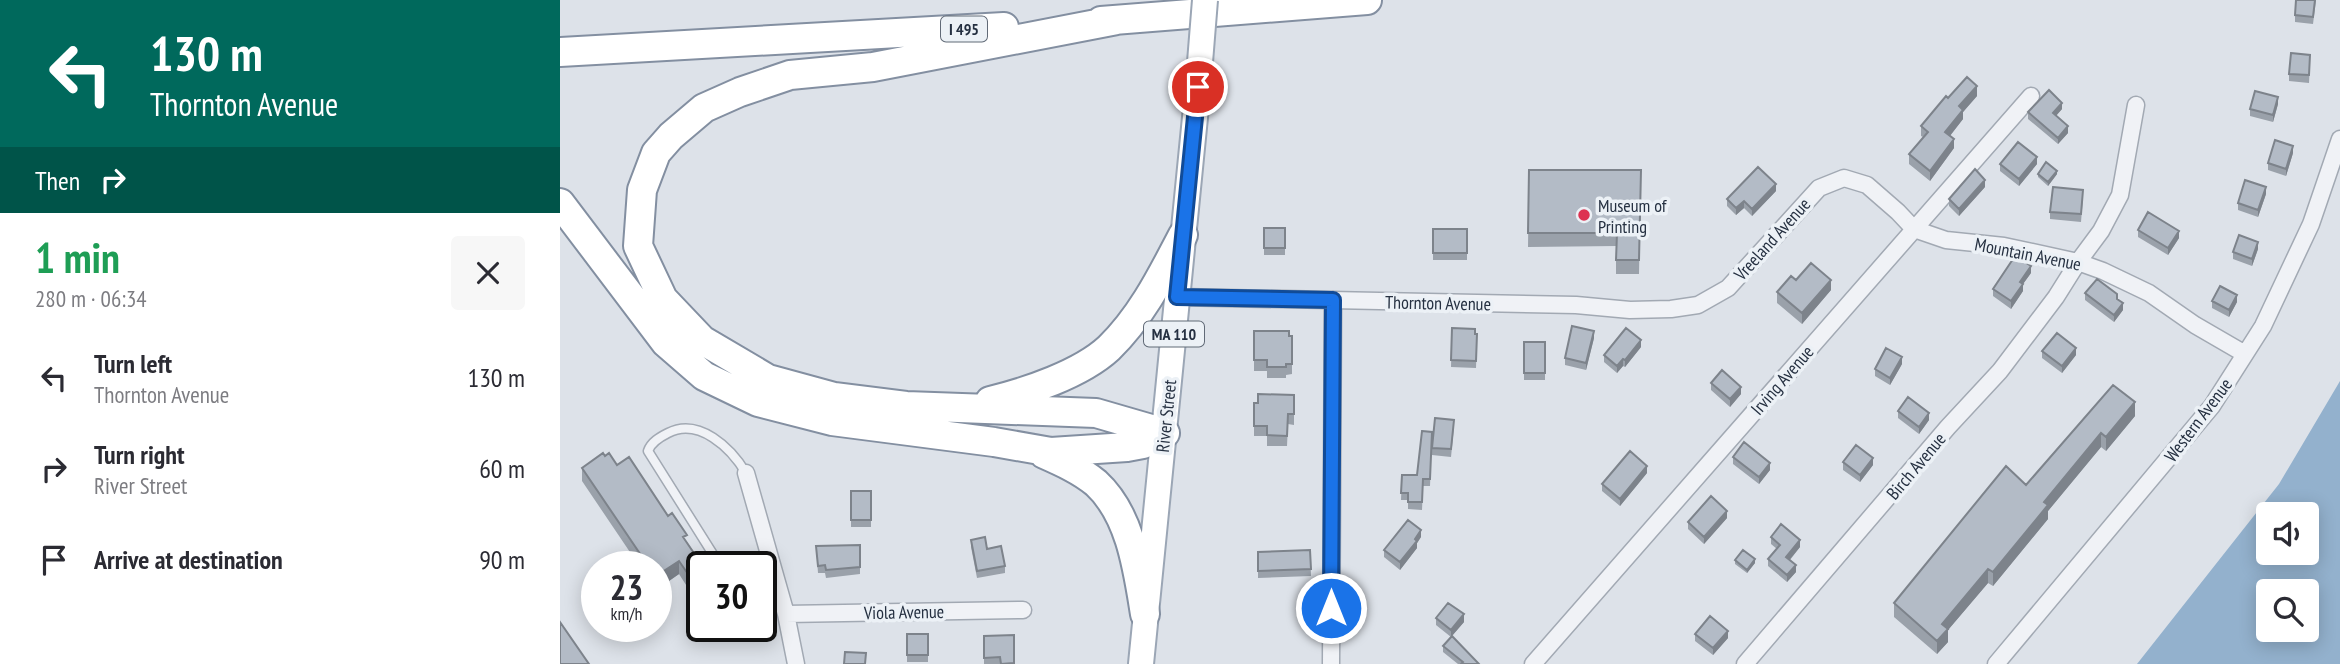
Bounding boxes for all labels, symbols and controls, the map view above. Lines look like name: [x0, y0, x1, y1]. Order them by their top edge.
road number: I 495: [941, 17, 987, 42]
text: 130 m: [150, 21, 263, 85]
icon: left: [35, 28, 126, 119]
pin: [1168, 57, 1228, 117]
icon: arrive: [1179, 68, 1217, 106]
text: Thornton Avenue: [150, 83, 338, 125]
icon: right: [94, 161, 132, 199]
text: Then: [35, 164, 80, 197]
street label: Vreeland Avenue: [1728, 193, 1815, 286]
place label: Museum of Printing: [1598, 194, 1668, 238]
marker: Museum of Printing: [1576, 207, 1592, 223]
text: 1 min: [35, 230, 120, 285]
street label: Mountain Avenue: [1973, 232, 2083, 276]
button: close: [451, 236, 525, 310]
text: 280 m · 06:34: [35, 284, 147, 313]
street label: Thornton Avenue: [1385, 291, 1491, 315]
road number: MA 110: [1144, 322, 1204, 346]
street label: Irving Avenue: [1746, 341, 1818, 419]
text: Turn left: [94, 347, 172, 380]
icon: left: [35, 359, 73, 397]
text: 130 m: [467, 361, 525, 394]
street label: Western Avenue: [2159, 374, 2237, 466]
street label: River Street: [1151, 378, 1181, 453]
text: Thornton Avenue: [94, 380, 229, 409]
street label: Birch Avenue: [1881, 428, 1951, 504]
text: Turn right: [94, 438, 185, 471]
icon: right: [35, 450, 73, 488]
text: 60 m: [479, 452, 525, 485]
text: River Street: [94, 471, 187, 500]
map controls: [2256, 502, 2319, 642]
button: sound: [2256, 502, 2319, 565]
icon: arrive: [35, 541, 73, 579]
text: Arrive at destination: [94, 543, 283, 576]
text: 90 m: [479, 543, 525, 576]
speed limit sign: 30: [686, 551, 777, 642]
text: 23: [610, 564, 643, 610]
position arrow: [1294, 571, 1368, 645]
button: search: [2256, 579, 2319, 642]
street label: Viola Avenue: [863, 600, 944, 624]
text: km/h: [611, 602, 642, 625]

